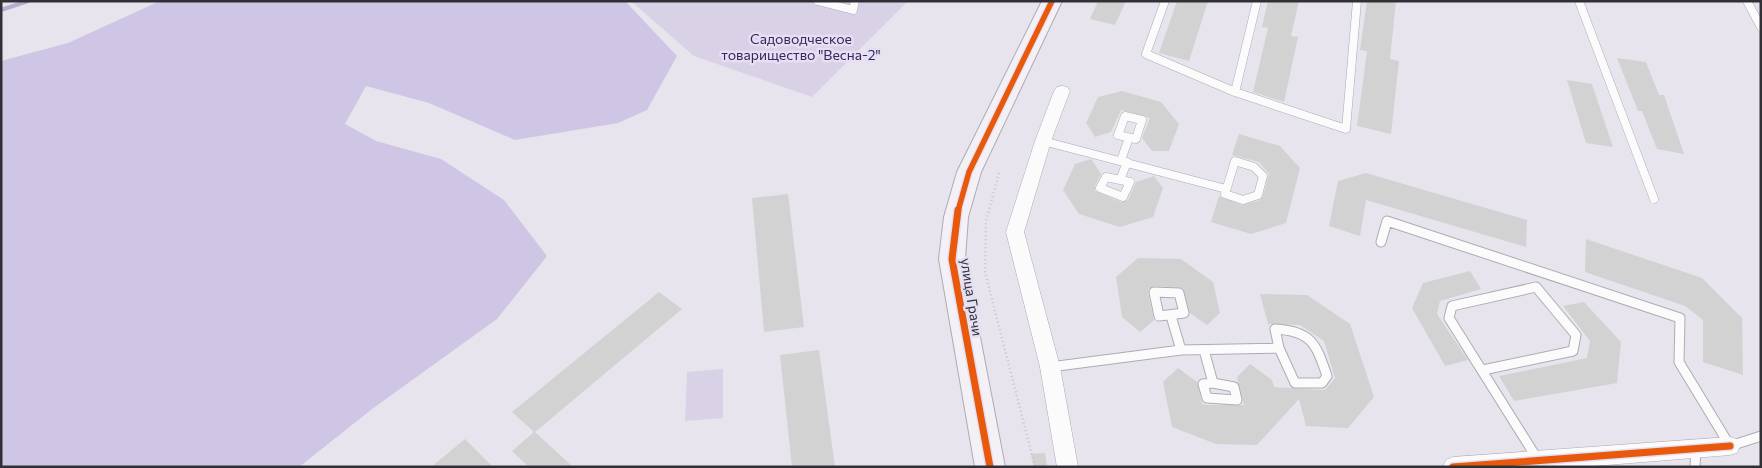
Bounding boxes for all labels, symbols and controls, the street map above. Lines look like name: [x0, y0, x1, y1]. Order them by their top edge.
park label: Садоводческое товарищество "Весна-2": [721, 30, 881, 63]
street label: улица Грачи: [957, 257, 987, 337]

